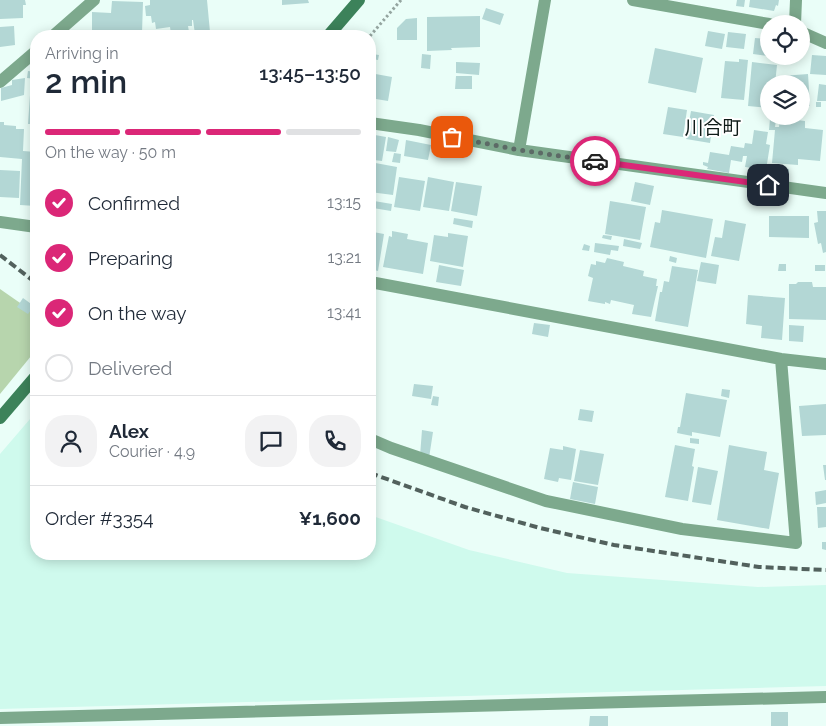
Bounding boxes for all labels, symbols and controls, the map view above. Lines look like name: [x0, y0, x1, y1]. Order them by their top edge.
map controls: [760, 15, 810, 125]
button: locate: [760, 15, 810, 65]
text: Arriving in: [45, 44, 119, 63]
text: 13:45–13:50: [259, 62, 361, 84]
text: 2 min: [45, 63, 127, 100]
button: layers: [760, 75, 810, 125]
pin: [431, 116, 473, 158]
district label: 川合町: [684, 116, 742, 138]
icon: bag: [438, 123, 466, 151]
courier: [570, 136, 620, 186]
text: On the way · 50 m: [45, 143, 176, 162]
icon: car: [581, 147, 609, 175]
pin: [747, 164, 789, 206]
icon: home: [754, 171, 782, 199]
icon: check: [45, 189, 73, 217]
text: Confirmed: [88, 192, 180, 214]
text: 13:15: [327, 193, 361, 212]
icon: check: [45, 244, 73, 272]
text: Preparing: [88, 247, 173, 269]
text: 13:21: [327, 248, 361, 267]
icon: check: [45, 299, 73, 327]
text: On the way: [88, 302, 187, 324]
text: 13:41: [327, 303, 361, 322]
text: Delivered: [88, 357, 172, 379]
button: person: [45, 415, 97, 467]
button: chat: [245, 415, 297, 467]
button: phone: [309, 415, 361, 467]
text: Alex: [109, 420, 149, 442]
text: Courier · 4.9: [109, 442, 195, 461]
text: Order #3354: [45, 507, 154, 529]
text: ¥1,600: [299, 507, 361, 529]

